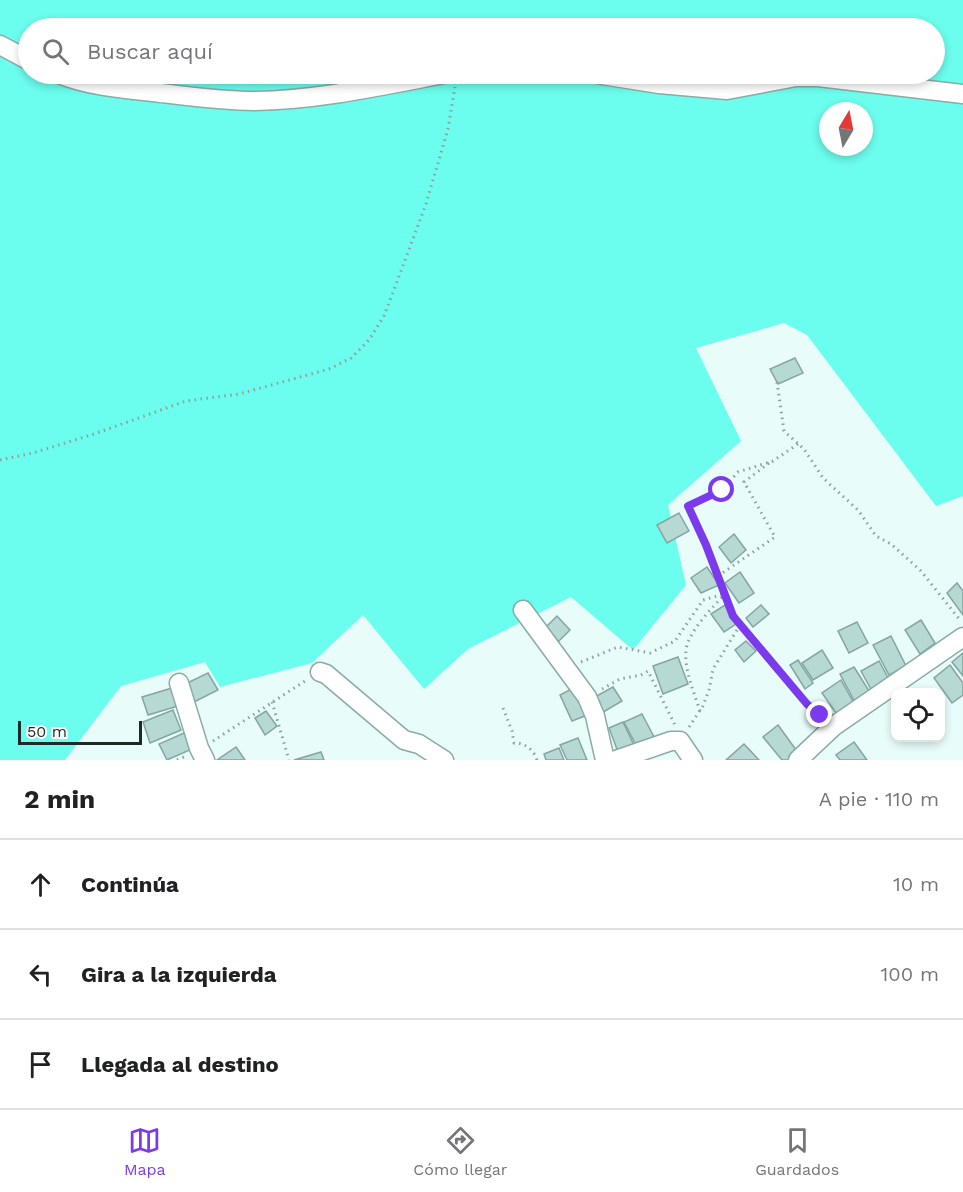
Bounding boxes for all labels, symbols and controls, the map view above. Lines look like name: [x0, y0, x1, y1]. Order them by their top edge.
search box: [18, 18, 945, 84]
icon: search: [39, 35, 72, 68]
text: Buscar aquí: [87, 39, 213, 64]
north arrow: [819, 102, 873, 156]
route start: [708, 476, 734, 502]
map controls: [891, 688, 945, 742]
button: locate: [891, 688, 945, 742]
route end: [806, 701, 832, 727]
scale bar: [18, 718, 142, 746]
text: 50 m: [27, 722, 67, 741]
text: 2 min: [24, 784, 95, 814]
text: A pie · 110 m: [819, 787, 939, 811]
icon: ahead: [24, 868, 57, 901]
text: Continúa: [81, 872, 179, 897]
text: 10 m: [893, 872, 939, 896]
icon: left: [24, 958, 57, 991]
text: Gira a la izquierda: [81, 962, 277, 987]
text: 100 m: [880, 962, 939, 986]
icon: arrive: [24, 1048, 57, 1081]
text: Llegada al destino: [81, 1052, 279, 1077]
tab: Mapa: [124, 1124, 166, 1179]
tab: Cómo llegar: [413, 1124, 507, 1179]
tab: Guardados: [755, 1124, 839, 1179]

